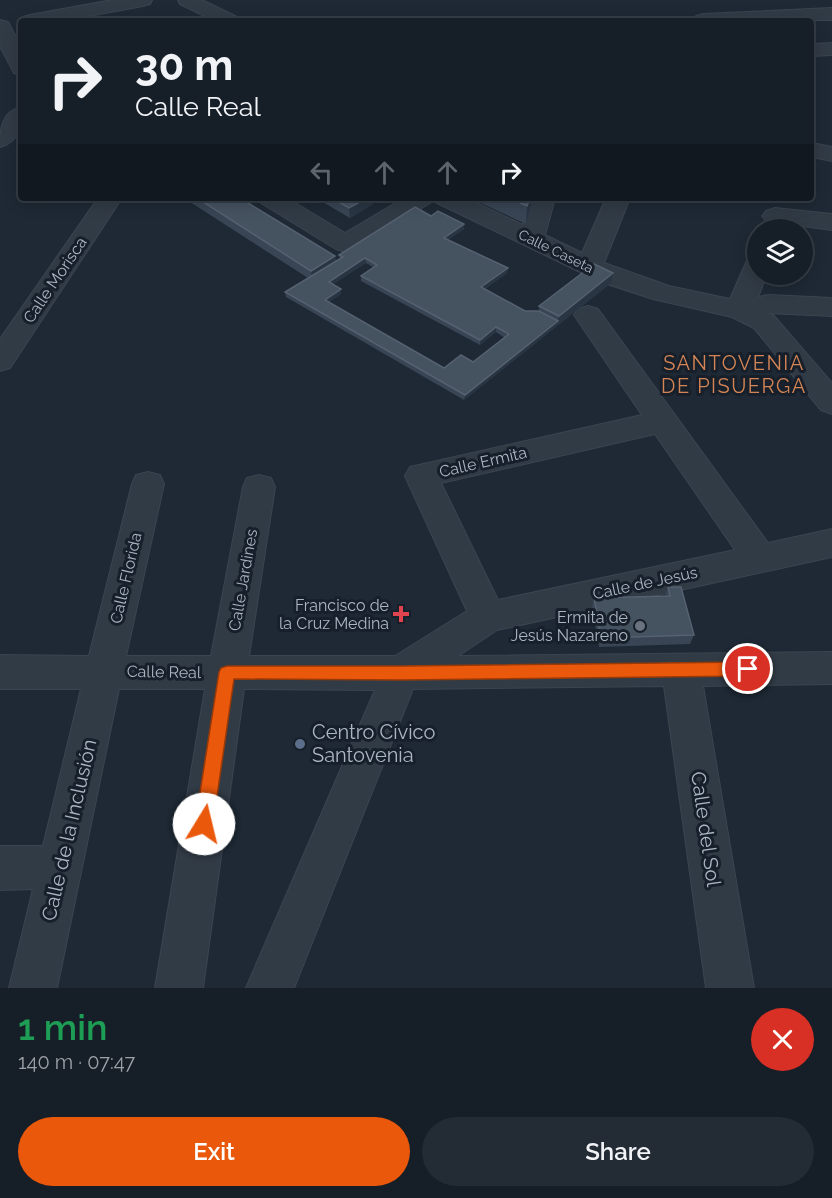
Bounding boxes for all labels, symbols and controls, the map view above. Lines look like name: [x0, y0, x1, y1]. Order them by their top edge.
text: 30 m: [135, 41, 233, 90]
icon: right: [36, 42, 114, 120]
text: Calle Real: [135, 91, 261, 122]
icon: left: [305, 156, 338, 189]
icon: ahead: [368, 156, 401, 189]
icon: ahead: [431, 156, 464, 189]
icon: right: [494, 156, 527, 189]
map controls: [747, 219, 813, 285]
button: layers: [747, 219, 813, 285]
street label: Calle Caseta: [516, 226, 596, 276]
street label: Calle Morisca: [19, 233, 91, 327]
district label: SANTOVENIA DE PISUERGA: [661, 351, 807, 398]
street label: Calle Ermita: [437, 443, 529, 481]
street label: Calle Jardines: [225, 527, 261, 632]
street label: Calle Florida: [106, 531, 146, 625]
street label: Calle de Jesús: [591, 563, 699, 603]
place label: Francisco de la Cruz Medina: [279, 596, 389, 633]
marker: Francisco de la Cruz Medina: [394, 607, 408, 621]
place label: Ermita de Jesús Nazareno: [511, 608, 628, 645]
marker: Ermita de Jesús Nazareno: [633, 619, 647, 633]
pin: [722, 643, 773, 694]
icon: arrive: [731, 652, 764, 685]
street label: Calle Real: [127, 662, 202, 682]
place label: Centro Cívico Santovenia: [312, 720, 435, 767]
street label: Calle de la Inclusión: [36, 737, 102, 923]
marker: Centro Cívico Santovenia: [293, 737, 307, 751]
street label: Calle del Sol: [686, 770, 726, 889]
position arrow: [172, 792, 236, 856]
text: 1 min: [18, 1006, 107, 1048]
button: close: [751, 1008, 814, 1071]
text: 140 m · 07:47: [18, 1050, 135, 1074]
button: Exit: [18, 1117, 410, 1186]
button: Share: [422, 1117, 814, 1186]

